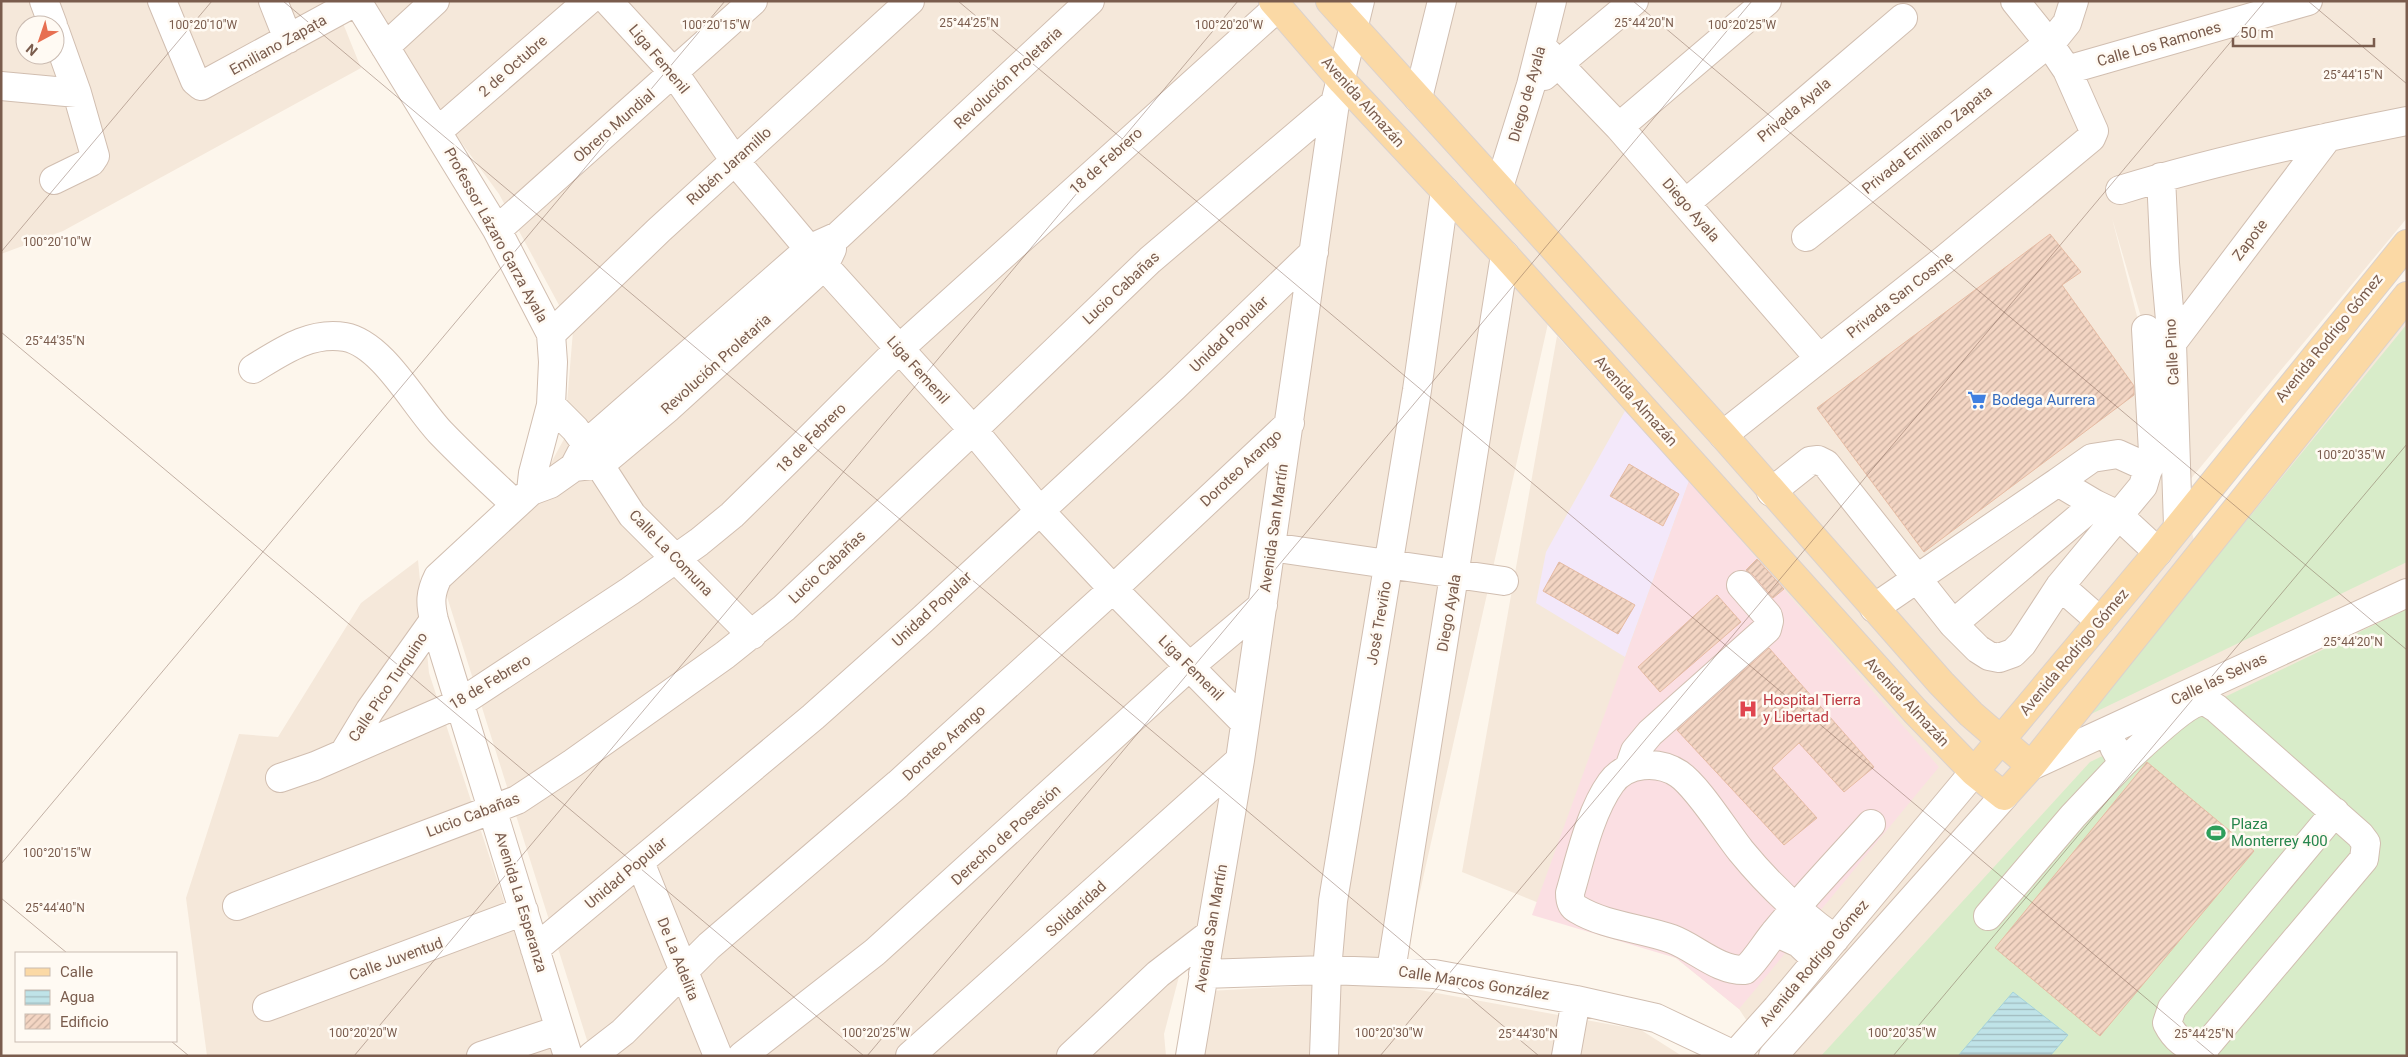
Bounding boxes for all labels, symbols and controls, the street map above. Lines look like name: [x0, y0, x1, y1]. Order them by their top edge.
street label: Emiliano Zapata: [226, 11, 330, 79]
north arrow: [15, 15, 65, 65]
scale bar: [2233, 15, 2374, 47]
text: 25°44'25"N: [939, 16, 999, 30]
text: 25°44'20"N: [1614, 16, 1674, 30]
text: 100°20'10"W: [169, 18, 237, 32]
text: 100°20'15"W: [682, 18, 750, 32]
text: 100°20'20"W: [1195, 18, 1263, 32]
text: 100°20'25"W: [1708, 18, 1776, 32]
street label: Calle Los Ramones: [2095, 18, 2223, 70]
street label: Liga Femenil: [625, 21, 693, 97]
street label: Revolución Proletaria: [950, 23, 1066, 133]
text: 50 m: [2240, 24, 2274, 42]
street label: 2 de Octubre: [475, 31, 551, 101]
text: N: [23, 41, 41, 59]
street label: Diego de Ayala: [1505, 44, 1549, 144]
street label: Avenida Almazán: [1318, 53, 1408, 151]
text: 25°44'15"N: [2323, 68, 2383, 82]
street label: Privada Ayala: [1754, 74, 1834, 146]
street label: Privada Emiliano Zapata: [1858, 82, 1996, 198]
street label: Obrero Mundial: [569, 86, 659, 166]
street label: Rubén Jaramillo: [683, 123, 775, 209]
street label: 18 de Febrero: [1066, 124, 1146, 198]
street label: Professor Lázaro Garza Ayala: [440, 144, 552, 326]
street label: Diego Ayala: [1658, 174, 1724, 246]
street label: Zapote: [2229, 216, 2271, 264]
text: 100°20'10"W: [23, 235, 91, 249]
street label: Lucio Cabañas: [1079, 248, 1163, 328]
street label: Privada San Cosme: [1843, 248, 1957, 342]
street label: Avenida Rodrigo Gómez: [2272, 270, 2386, 406]
street label: Unidad Popular: [1186, 292, 1272, 376]
street label: Revolución Proletaria: [657, 310, 775, 418]
street label: Calle Pino: [2161, 318, 2183, 386]
street label: Liga Femenil: [883, 332, 953, 408]
text: 25°44'35"N: [25, 334, 85, 348]
street label: Avenida Almazán: [1591, 352, 1681, 450]
supermarket icon: Bodega Aurrera: [1966, 389, 1988, 411]
place label: Bodega Aurrera: [1992, 391, 2096, 409]
street label: 18 de Febrero: [772, 399, 850, 477]
street label: Doroteo Arango: [1196, 426, 1286, 510]
text: 100°20'35"W: [2317, 448, 2385, 462]
street label: Avenida San Martín: [1256, 463, 1292, 593]
street label: Calle La Comuna: [625, 506, 717, 600]
street label: Lucio Cabañas: [785, 527, 869, 607]
street label: Unidad Popular: [889, 568, 975, 650]
street label: Diego Ayala: [1433, 573, 1465, 653]
street label: José Treviño: [1363, 580, 1395, 666]
street label: Avenida Rodrigo Gómez: [2016, 585, 2132, 719]
street label: Calle Pico Turquino: [345, 629, 431, 745]
street label: Liga Femenil: [1155, 632, 1227, 704]
text: 25°44'20"N: [2323, 635, 2383, 649]
street label: Calle las Selvas: [2168, 649, 2270, 709]
street label: 18 de Febrero: [446, 651, 534, 713]
street label: Avenida Almazán: [1861, 654, 1953, 750]
place label: Hospital Tierra y Libertad: [1763, 691, 1861, 726]
hospital icon: Hospital Tierra y Libertad: [1737, 698, 1759, 720]
street label: Doroteo Arango: [899, 701, 989, 785]
street label: Derecho de Posesión: [948, 781, 1064, 889]
street label: Lucio Cabañas: [424, 789, 522, 841]
place label: Plaza Monterrey 400: [2231, 815, 2328, 850]
sports icon: Plaza Monterrey 400: [2205, 822, 2227, 844]
street label: Avenida La Esperanza: [491, 829, 551, 975]
street label: Unidad Popular: [581, 833, 671, 913]
text: 100°20'15"W: [23, 846, 91, 860]
street label: Avenida San Martín: [1191, 863, 1231, 993]
street label: Solidaridad: [1042, 877, 1110, 941]
street label: Avenida Rodrigo Gómez: [1756, 896, 1872, 1030]
text: 25°44'40"N: [25, 901, 85, 915]
street label: De La Adelita: [653, 915, 703, 1003]
street label: Calle Juventud: [347, 934, 445, 984]
legend: [15, 952, 178, 1042]
street label: Calle Marcos González: [1397, 962, 1551, 1004]
text: Calle: [60, 963, 93, 981]
text: Agua: [60, 988, 95, 1006]
text: Edificio: [60, 1013, 109, 1031]
text: 100°20'20"W: [329, 1026, 397, 1040]
text: 100°20'25"W: [842, 1026, 910, 1040]
text: 100°20'30"W: [1355, 1026, 1423, 1040]
text: 100°20'35"W: [1868, 1026, 1936, 1040]
text: 25°44'30"N: [1498, 1027, 1558, 1041]
text: 25°44'25"N: [2174, 1027, 2234, 1041]

